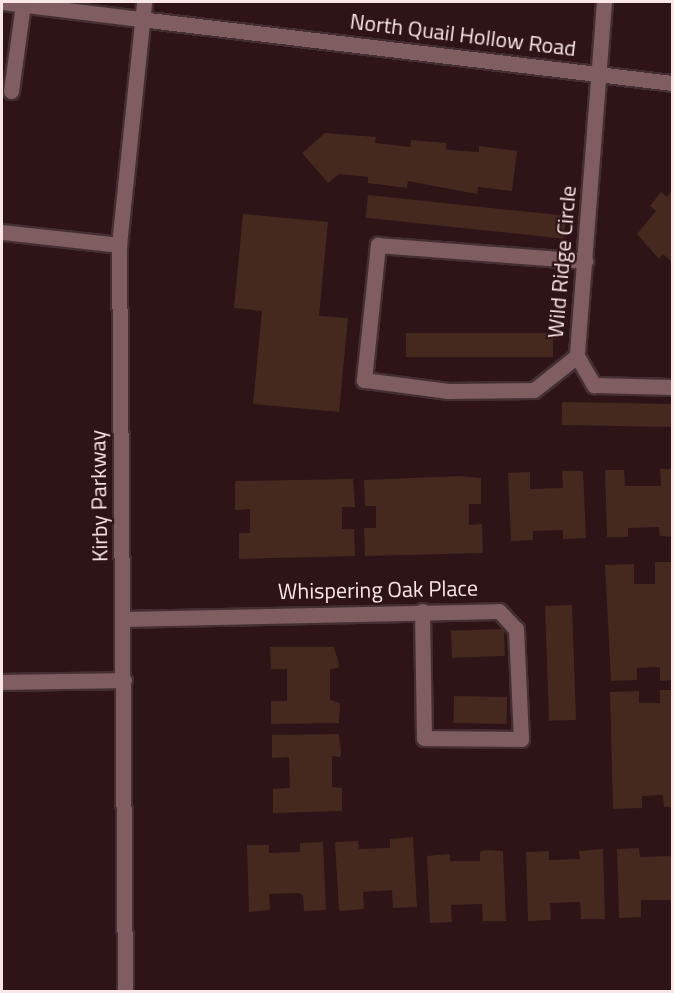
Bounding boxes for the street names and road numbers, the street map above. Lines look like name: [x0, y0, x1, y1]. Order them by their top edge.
street label: North Quail Hollow Road: [348, 8, 578, 62]
street label: Wild Ridge Circle: [542, 185, 582, 339]
street label: Kirby Parkway: [85, 430, 113, 562]
street label: Whispering Oak Place: [278, 575, 478, 605]

